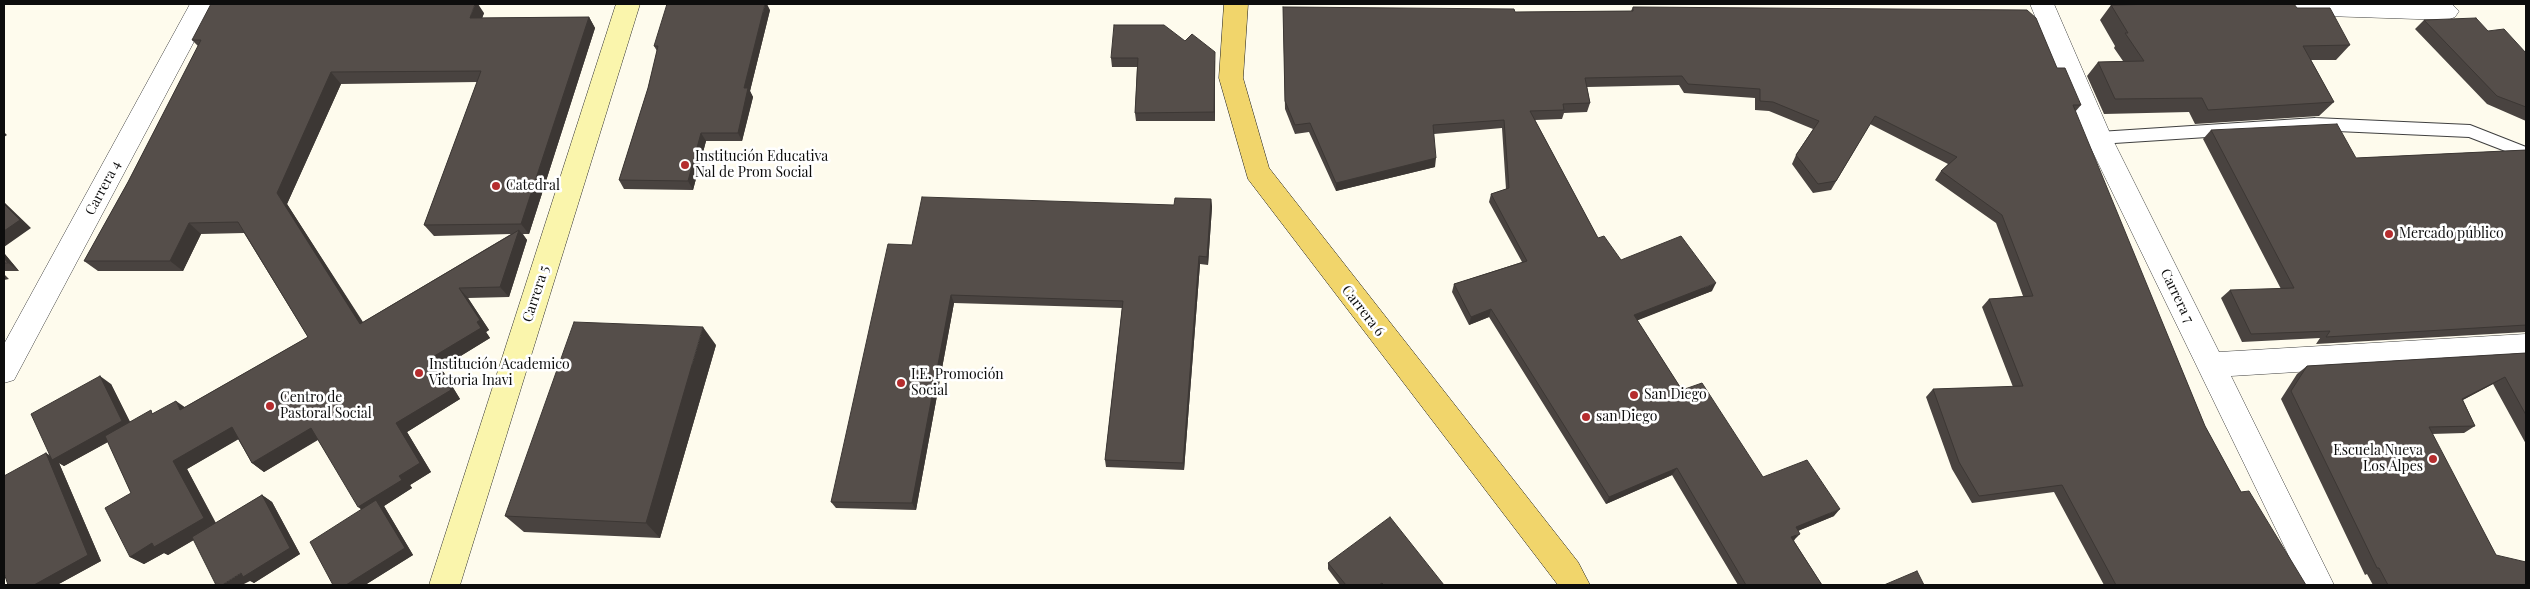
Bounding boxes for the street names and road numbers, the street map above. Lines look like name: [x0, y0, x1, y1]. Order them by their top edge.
street label: Carrera 4: [82, 158, 124, 218]
street label: Carrera 5: [519, 264, 553, 324]
street label: Carrera 7: [2157, 266, 2197, 326]
street label: Carrera 6: [1338, 282, 1388, 340]

